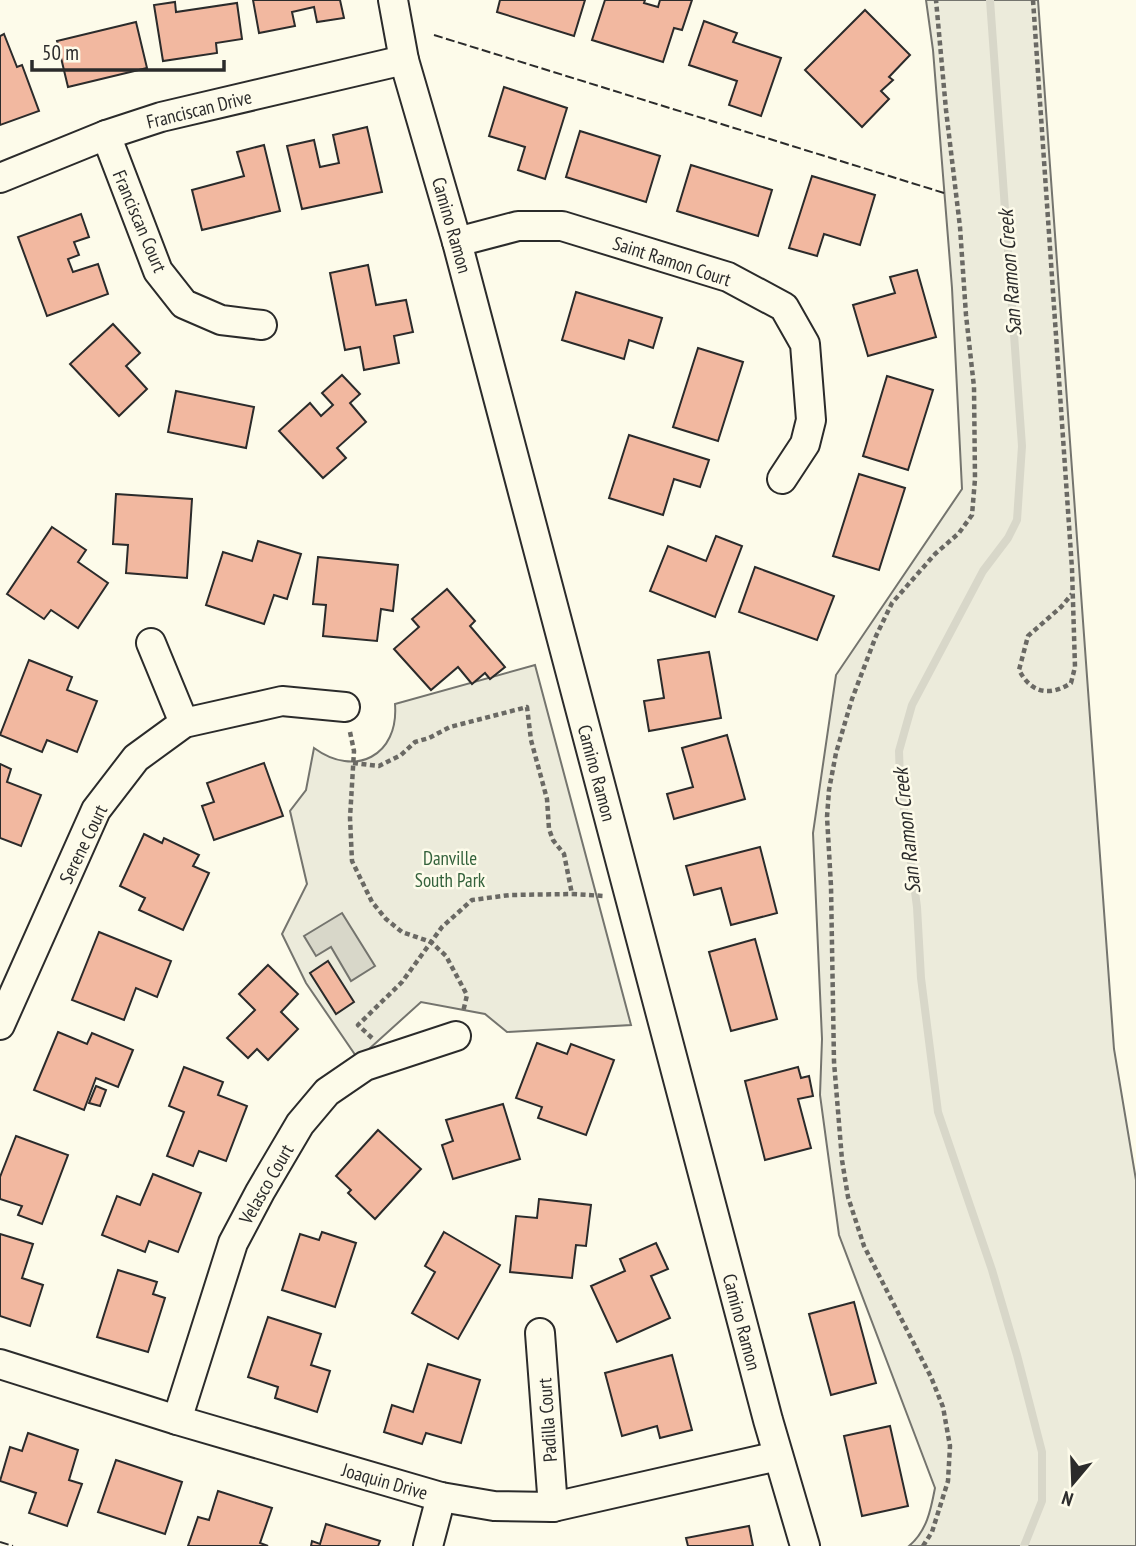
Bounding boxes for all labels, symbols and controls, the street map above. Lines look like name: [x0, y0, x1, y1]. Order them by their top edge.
scale bar: [32, 28, 224, 72]
text: 50 m: [42, 39, 79, 66]
street label: Franciscan Drive: [144, 84, 254, 134]
street label: Franciscan Court: [108, 166, 173, 276]
street label: Camino Ramon: [427, 174, 477, 276]
water label: San Ramon Creek: [991, 206, 1027, 337]
street label: Saint Ramon Court: [610, 231, 735, 292]
street label: Camino Ramon: [573, 722, 621, 824]
water label: San Ramon Creek: [886, 764, 927, 895]
street label: Serene Court: [54, 800, 113, 887]
park label: Danville South Park: [415, 846, 486, 892]
street label: Velasco Court: [233, 1139, 299, 1229]
street label: Camino Ramon: [718, 1271, 766, 1373]
street label: Padilla Court: [532, 1376, 562, 1463]
north arrow: [1038, 1448, 1108, 1518]
street label: Joaquin Drive: [339, 1457, 431, 1505]
text: N: [1059, 1486, 1076, 1512]

